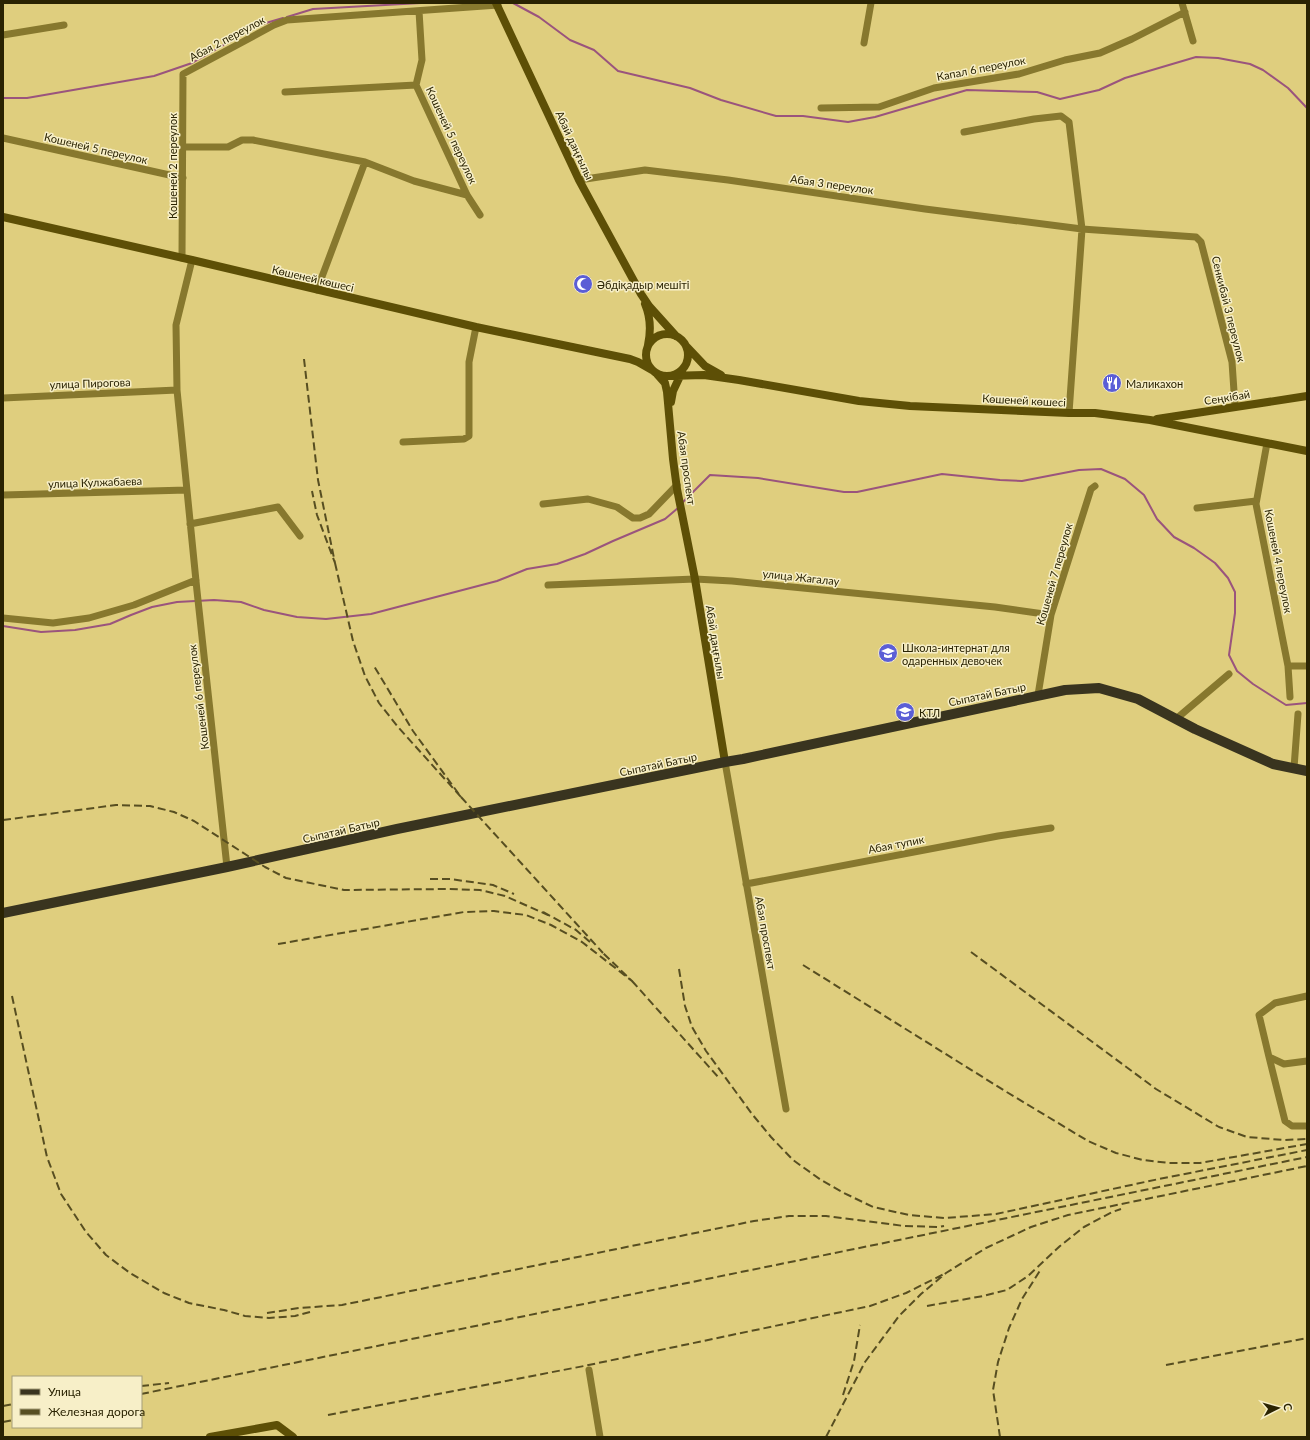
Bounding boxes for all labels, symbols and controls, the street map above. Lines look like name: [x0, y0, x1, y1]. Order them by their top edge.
street label: Абая 2 переулок: [187, 12, 267, 63]
street label: Капал 6 переулок: [935, 53, 1027, 83]
street label: Кошеней 5 переулок: [424, 84, 480, 186]
street label: Абай даңғылы: [553, 109, 597, 182]
street label: Кошеней 2 переулок: [166, 113, 179, 219]
street label: Кошеней 5 переулок: [43, 130, 149, 166]
street label: Абая 3 переулок: [790, 172, 875, 196]
street label: Сенкибай 3 переулок: [1210, 255, 1249, 364]
street label: Көшеней көшесі: [271, 262, 356, 294]
mosque icon: Әбдіқадыр мешіті: [572, 273, 594, 295]
place label: Әбдіқадыр мешіті: [597, 278, 690, 291]
restaurant icon: Маликахон: [1101, 372, 1123, 394]
street label: улица Пирогова: [49, 375, 131, 391]
place label: Маликахон: [1126, 377, 1183, 390]
street label: Сеңкібай: [1203, 387, 1251, 407]
street label: Көшеней көшесі: [982, 391, 1066, 409]
street label: Абая проспект: [675, 430, 699, 506]
street label: улица Кулжабаева: [48, 474, 142, 490]
street label: Кошеней 4 переулок: [1263, 508, 1296, 614]
street label: Кошеней 7 переулок: [1033, 521, 1075, 627]
street label: улица Жагалау: [762, 567, 840, 588]
street label: Абай даңғылы: [704, 604, 728, 680]
place label: Школа-интернат для одаренных девочек: [902, 641, 1010, 667]
school or university icon: Школа-интернат для одаренных девочек: [877, 642, 899, 664]
street label: Кошеней 6 переулок: [185, 643, 211, 750]
street label: Сыпатай Батыр: [947, 679, 1027, 709]
school or university icon: КТЛ: [894, 701, 916, 723]
place label: КТЛ: [919, 706, 940, 719]
street label: Сыпатай Батыр: [618, 749, 698, 779]
street label: Сыпатай Батыр: [301, 815, 381, 845]
street label: Абая тупик: [867, 832, 925, 856]
street label: Абая проспект: [753, 895, 779, 971]
legend: [12, 1376, 142, 1428]
text: Улица: [48, 1384, 81, 1399]
north arrow: [1258, 1388, 1298, 1428]
text: С: [1282, 1403, 1295, 1412]
text: Железная дорога: [48, 1404, 145, 1419]

